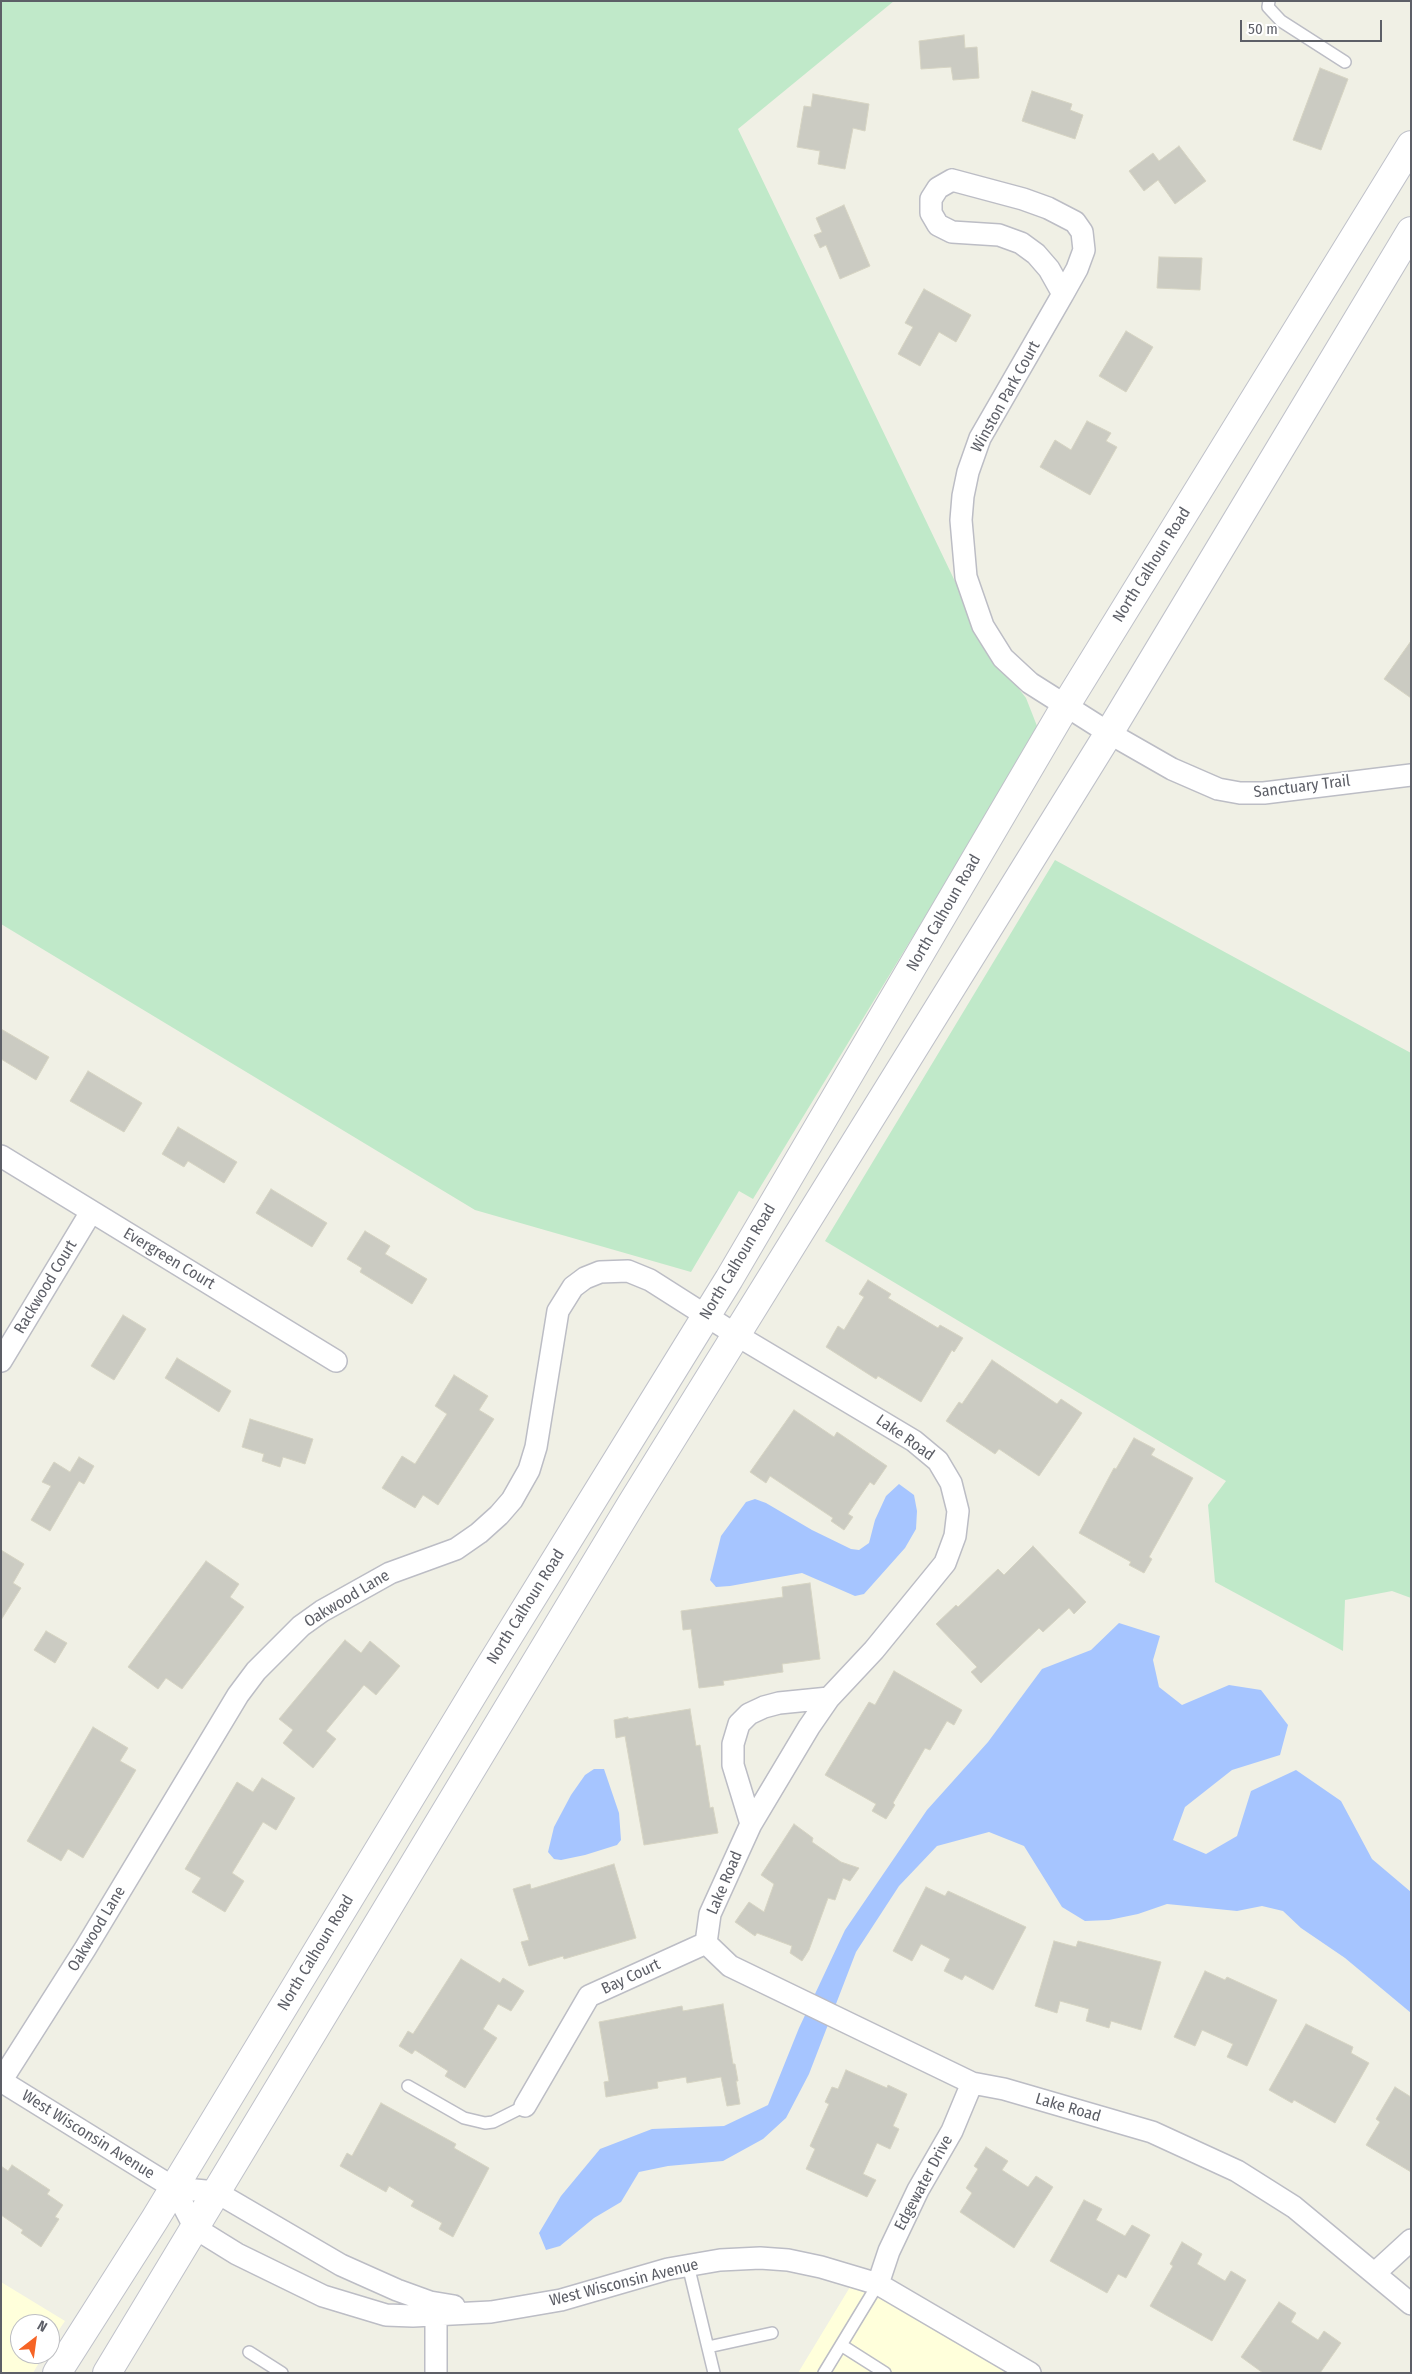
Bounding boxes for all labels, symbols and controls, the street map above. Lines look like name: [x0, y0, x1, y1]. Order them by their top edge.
scale bar: [1242, 10, 1384, 42]
text: 50 m: [1248, 20, 1278, 38]
street label: Winston Park Court: [967, 338, 1045, 456]
street label: North Calhoun Road: [1109, 504, 1195, 626]
street label: Sanctuary Trail: [1253, 772, 1351, 802]
street label: North Calhoun Road: [903, 851, 985, 975]
street label: North Calhoun Road: [696, 1201, 780, 1323]
street label: Evergreen Court: [120, 1224, 218, 1294]
street label: Rackwood Court: [11, 1237, 81, 1337]
street label: Lake Road: [872, 1411, 938, 1465]
street label: North Calhoun Road: [483, 1546, 569, 1668]
street label: Oakwood Lane: [301, 1566, 393, 1632]
street label: Lake Road: [703, 1848, 747, 1918]
street label: Oakwood Lane: [64, 1883, 130, 1975]
street label: North Calhoun Road: [274, 1892, 358, 2014]
street label: Bay Court: [599, 1955, 663, 1999]
street label: West Wisconsin Avenue: [18, 2086, 158, 2184]
street label: Lake Road: [1033, 2090, 1103, 2126]
street label: Edgewater Drive: [891, 2132, 957, 2234]
street label: West Wisconsin Avenue: [547, 2255, 701, 2311]
north arrow: [10, 2314, 60, 2364]
text: N: [34, 2317, 50, 2336]

